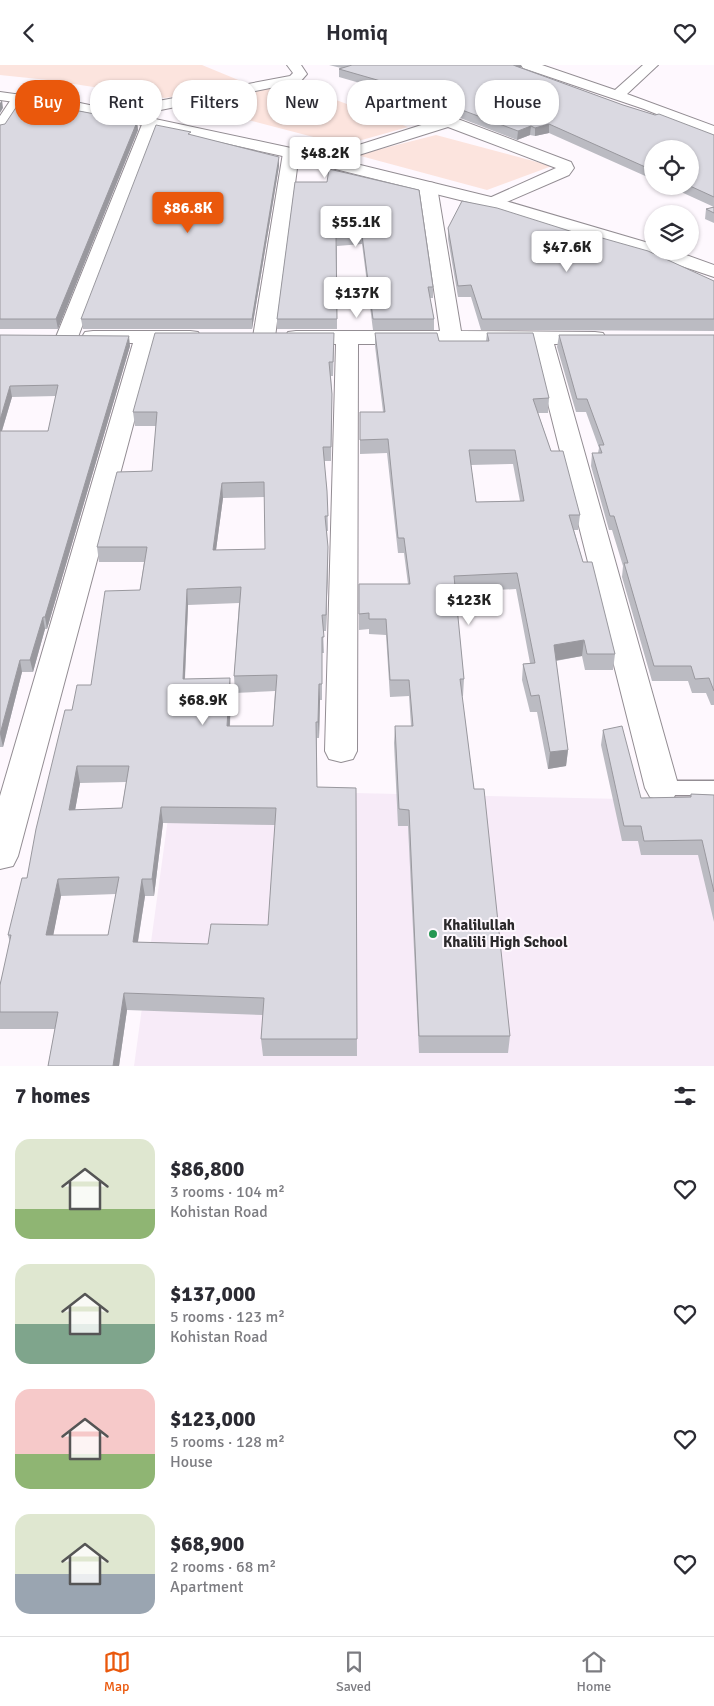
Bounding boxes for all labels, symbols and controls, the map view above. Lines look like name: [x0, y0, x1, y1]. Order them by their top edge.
icon: back: [15, 19, 43, 47]
text: Homiq: [326, 19, 388, 46]
icon: heart: [671, 19, 699, 47]
chip: Buy: [15, 80, 80, 125]
chip: Rent: [90, 80, 162, 125]
chip: Filters: [172, 80, 257, 125]
chip: New: [267, 80, 337, 125]
chip: Apartment: [347, 80, 465, 125]
chip: House: [475, 80, 559, 125]
pin: $48.2K: [284, 137, 366, 179]
map controls: [644, 140, 699, 260]
button: locate: [644, 140, 699, 195]
text: $48.2K: [300, 143, 350, 163]
pin: $86.8K: [147, 191, 229, 234]
text: $86.8K: [163, 198, 213, 218]
pin: $55.1K: [315, 205, 397, 248]
button: layers: [644, 205, 699, 260]
text: $55.1K: [331, 212, 381, 232]
pin: $47.6K: [526, 231, 608, 273]
text: $47.6K: [542, 237, 592, 257]
pin: $137K: [322, 277, 392, 319]
text: $137K: [335, 283, 379, 303]
pin: $123K: [434, 583, 504, 626]
text: $123K: [447, 590, 491, 610]
pin: $68.9K: [162, 683, 244, 726]
text: $68.9K: [178, 690, 228, 710]
place label: Khalilullah Khalili High School: [443, 916, 568, 951]
marker: Khalilullah Khalili High School: [427, 928, 439, 940]
icon: filters: [671, 1082, 699, 1110]
text: 7 homes: [15, 1083, 90, 1109]
text: $86,800: [170, 1156, 244, 1182]
icon: home: [55, 1159, 115, 1219]
icon: heart: [671, 1175, 699, 1203]
text: 3 rooms · 104 m²: [170, 1182, 285, 1202]
text: Kohistan Road: [170, 1202, 268, 1222]
text: $137,000: [170, 1281, 256, 1307]
icon: home: [55, 1284, 115, 1344]
icon: heart: [671, 1300, 699, 1328]
text: 5 rooms · 123 m²: [170, 1307, 285, 1327]
text: Kohistan Road: [170, 1327, 268, 1347]
text: $123,000: [170, 1406, 256, 1432]
icon: home: [55, 1409, 115, 1469]
icon: heart: [671, 1425, 699, 1453]
text: 5 rooms · 128 m²: [170, 1432, 285, 1452]
text: House: [170, 1452, 213, 1472]
text: $68,900: [170, 1531, 244, 1557]
icon: home: [55, 1534, 115, 1594]
icon: heart: [671, 1550, 699, 1578]
text: 2 rooms · 68 m²: [170, 1557, 276, 1577]
text: Apartment: [170, 1577, 243, 1597]
tab: Map: [103, 1648, 131, 1695]
tab: Saved: [336, 1648, 371, 1695]
tab: Home: [576, 1648, 611, 1695]

